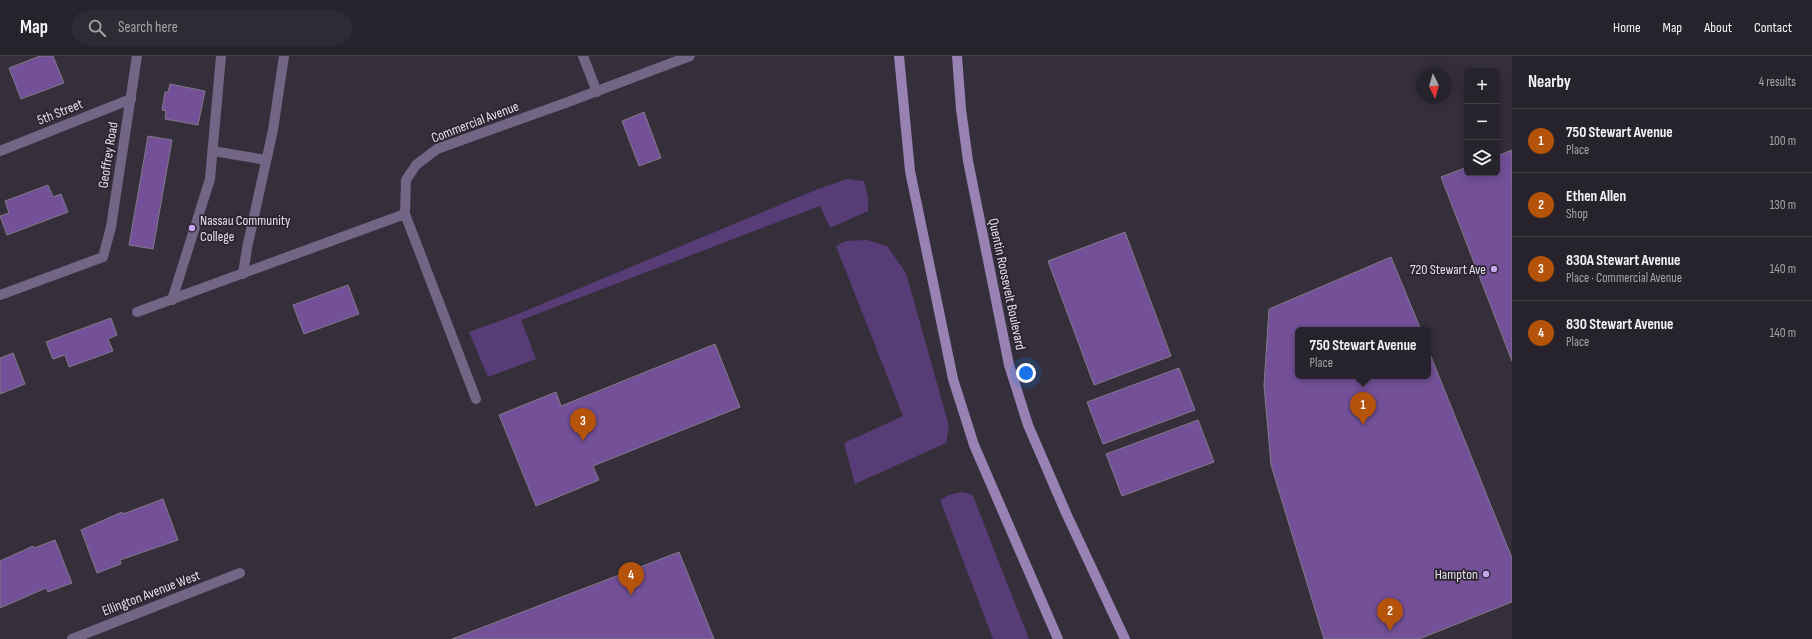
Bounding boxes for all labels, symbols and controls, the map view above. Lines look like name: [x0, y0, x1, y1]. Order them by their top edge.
search box: [72, 10, 352, 46]
text: Map: [20, 16, 48, 39]
icon: search: [86, 17, 108, 39]
text: Search here: [118, 18, 178, 37]
text: Home: [1613, 19, 1641, 36]
text: Map: [1663, 19, 1682, 36]
text: About: [1704, 19, 1732, 36]
text: Contact: [1754, 19, 1792, 36]
north arrow: [1416, 68, 1452, 104]
map controls: [1464, 68, 1500, 176]
button: +: [1464, 68, 1500, 104]
text: Nearby: [1528, 72, 1571, 92]
text: 4 results: [1759, 74, 1796, 90]
street label: 5th Street: [35, 95, 85, 129]
street label: Commercial Avenue: [429, 97, 521, 147]
button: −: [1464, 104, 1500, 140]
street label: Geoffrey Road: [94, 121, 122, 189]
text: 750 Stewart Avenue: [1566, 123, 1673, 142]
text: 1: [1538, 133, 1544, 149]
text: 100 m: [1769, 133, 1796, 149]
button: layers: [1464, 140, 1500, 176]
text: Place: [1566, 142, 1589, 158]
text: Ethen Allen: [1566, 187, 1626, 206]
text: 2: [1538, 197, 1544, 213]
text: 130 m: [1770, 197, 1796, 213]
text: Shop: [1566, 206, 1588, 222]
place label: Nassau Community College: [200, 212, 291, 245]
street label: Quentin Roosevelt Boulevard: [985, 217, 1029, 352]
marker: Nassau Community College: [187, 223, 197, 233]
text: 830A Stewart Avenue: [1566, 251, 1680, 270]
place label: 720 Stewart Ave: [1410, 261, 1486, 278]
text: 3: [1538, 261, 1544, 277]
text: 140 m: [1770, 261, 1796, 277]
marker: 720 Stewart Ave: [1489, 264, 1499, 274]
text: Place · Commercial Avenue: [1566, 270, 1682, 286]
text: 830 Stewart Avenue: [1566, 315, 1673, 334]
text: 4: [1538, 325, 1544, 341]
text: 140 m: [1770, 325, 1796, 341]
popup: [1295, 327, 1431, 379]
text: Place: [1566, 334, 1589, 350]
text: 750 Stewart Avenue: [1310, 336, 1416, 355]
text: Place: [1310, 355, 1333, 371]
your location: [1016, 363, 1036, 383]
pin: 1: [1350, 392, 1376, 425]
pin: 3: [570, 408, 596, 441]
pin: 4: [618, 562, 644, 595]
street label: Ellington Avenue West: [99, 566, 203, 620]
place label: Hampton: [1435, 566, 1478, 583]
marker: Hampton: [1481, 569, 1491, 579]
pin: 2: [1377, 598, 1403, 631]

